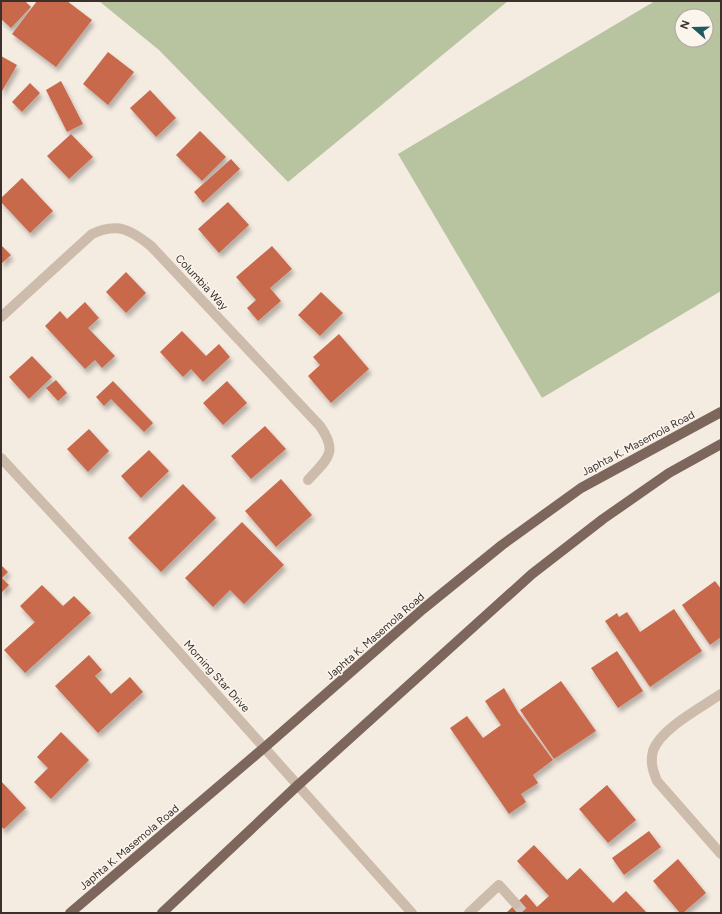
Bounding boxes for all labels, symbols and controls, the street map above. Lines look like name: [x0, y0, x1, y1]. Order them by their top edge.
north arrow: [674, 8, 714, 48]
text: N: [678, 19, 693, 31]
street label: Columbia Way: [173, 252, 231, 313]
street label: Japhta K. Masemola Road: [580, 408, 697, 479]
street label: Japhta K. Masemola Road: [324, 590, 427, 683]
street label: Morning Star Drive: [181, 638, 252, 715]
street label: Japhta K. Masemola Road: [77, 802, 182, 893]

